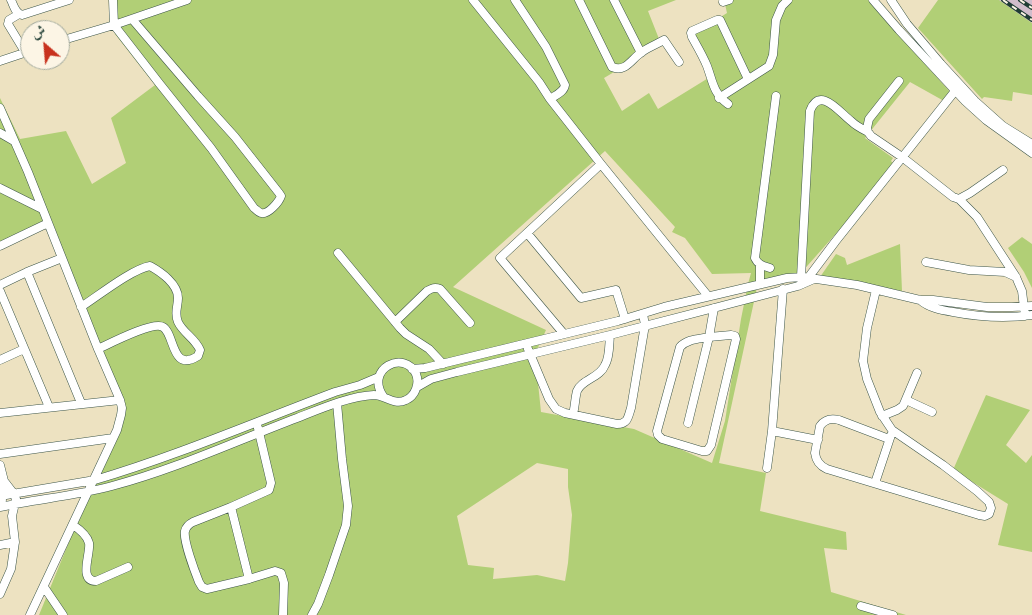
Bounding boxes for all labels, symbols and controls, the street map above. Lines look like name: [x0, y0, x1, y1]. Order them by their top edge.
north arrow: [20, 20, 70, 70]
text: ش: [29, 23, 48, 42]

